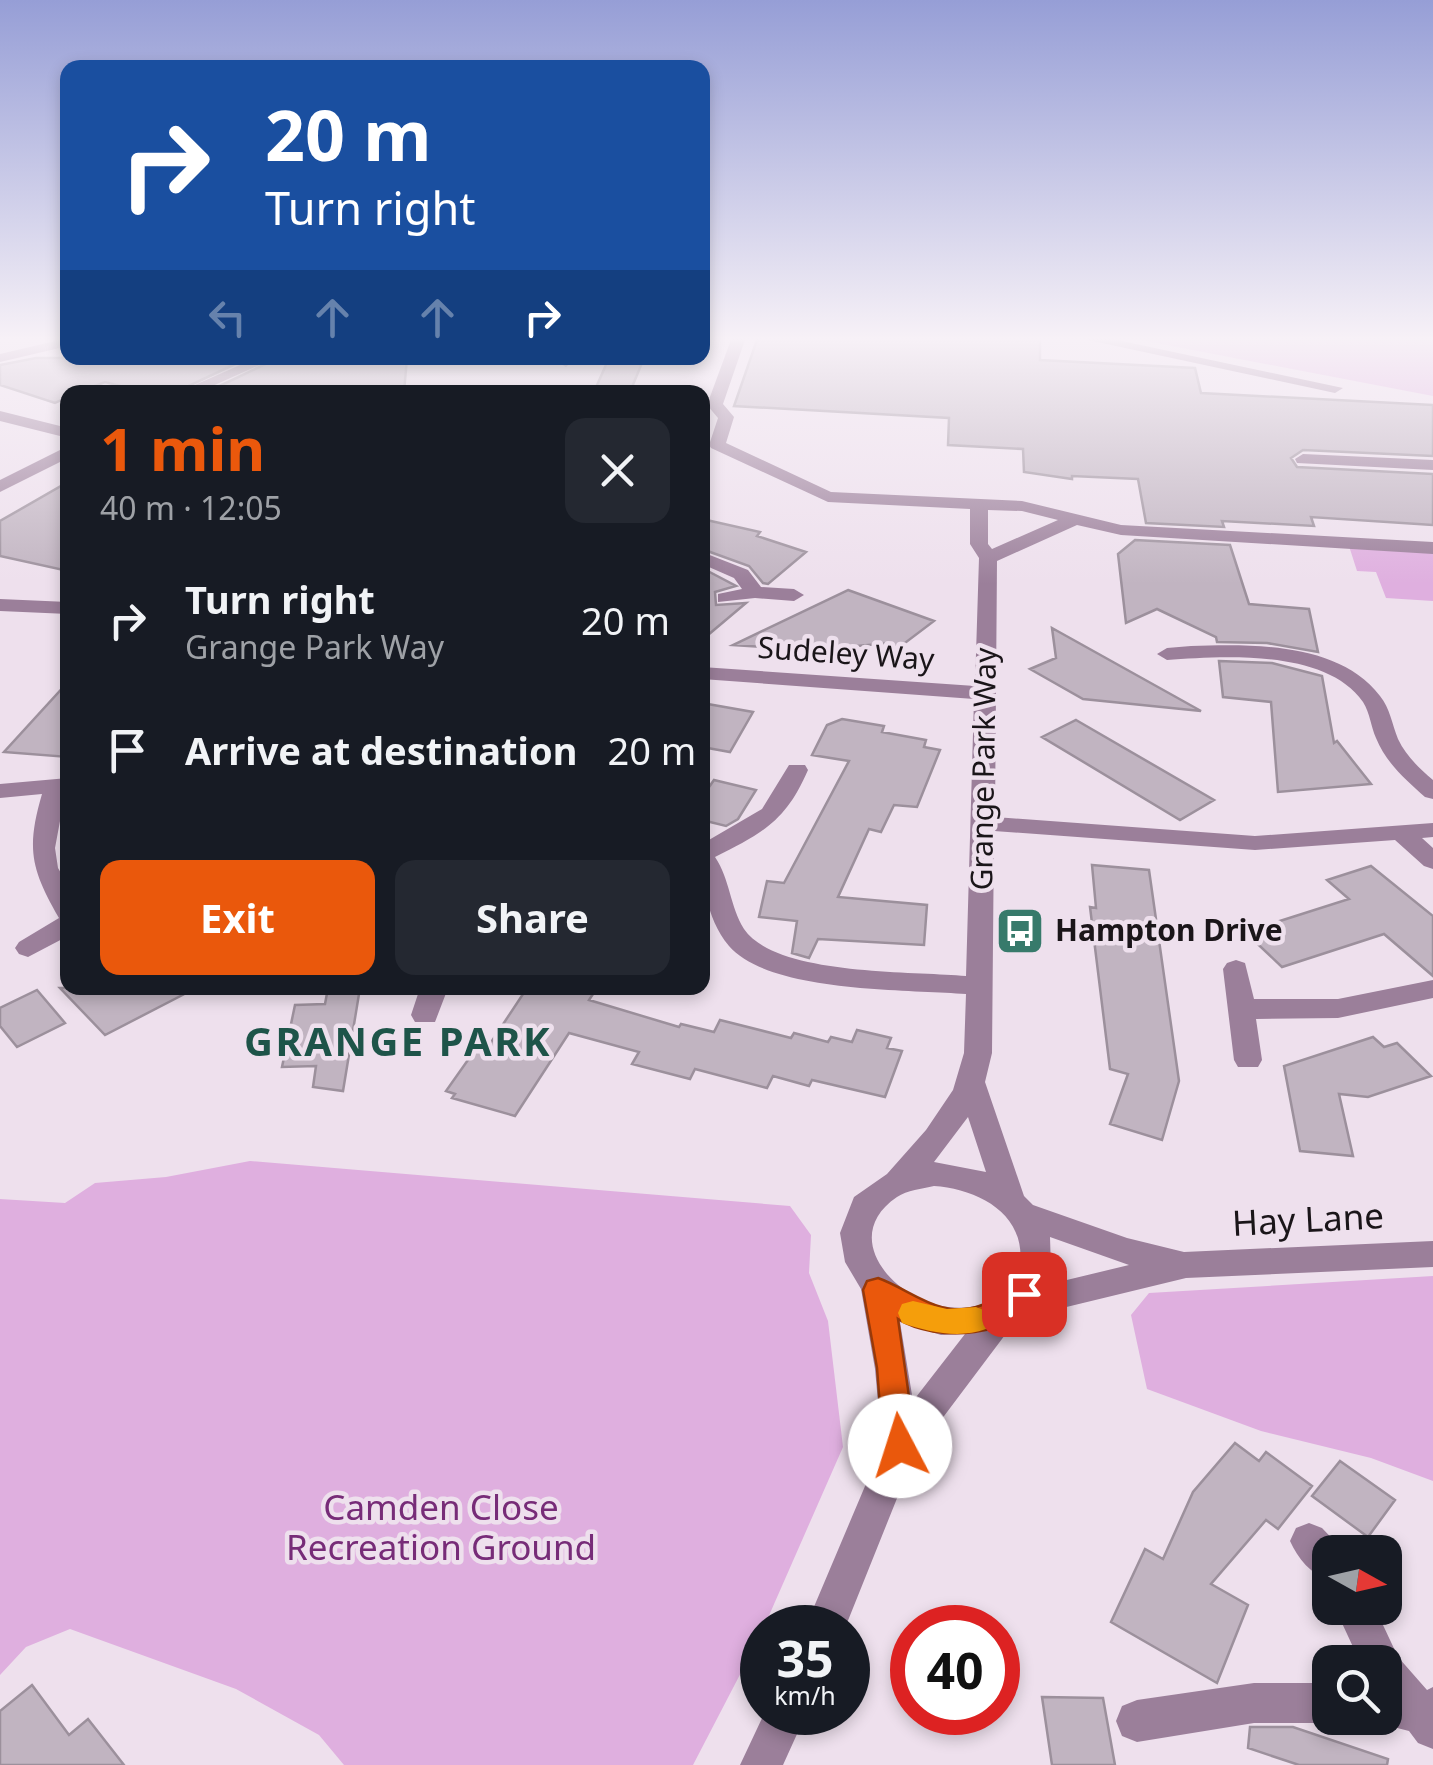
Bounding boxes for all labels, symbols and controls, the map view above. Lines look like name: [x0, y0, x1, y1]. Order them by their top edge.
text: 20 m: [265, 86, 432, 182]
icon: right: [100, 100, 230, 230]
text: Turn right: [265, 177, 476, 238]
icon: left: [200, 290, 255, 345]
icon: ahead: [305, 290, 360, 345]
icon: ahead: [410, 290, 465, 345]
icon: right: [515, 290, 570, 345]
text: 1 min: [100, 407, 265, 489]
button: close: [565, 418, 670, 523]
text: 40 m · 12:05: [100, 486, 282, 529]
text: Turn right: [185, 573, 375, 625]
icon: right: [100, 593, 155, 648]
text: 20 m: [581, 594, 670, 646]
text: Grange Park Way: [185, 625, 444, 668]
street label: Sudeley Way: [756, 626, 936, 679]
street label: Grange Park Way: [960, 647, 1005, 891]
icon: arrive: [100, 723, 155, 778]
text: Arrive at destination: [185, 724, 577, 776]
text: 20 m: [607, 724, 696, 776]
button: Exit: [100, 860, 375, 975]
button: Share: [395, 860, 670, 975]
bus stop icon: Hampton Drive: [994, 905, 1046, 957]
place label: Hampton Drive: [1055, 909, 1283, 950]
district label: GRANGE PARK: [244, 1013, 552, 1068]
street label: Hay Lane: [1231, 1191, 1385, 1246]
pin: [982, 1252, 1067, 1337]
icon: arrive: [997, 1267, 1052, 1322]
position arrow: [848, 1394, 952, 1498]
park label: Camden Close Recreation Ground: [286, 1483, 596, 1570]
north arrow: [1312, 1535, 1402, 1625]
map controls: [1312, 1535, 1402, 1735]
speed limit sign: 40: [890, 1605, 1020, 1735]
text: 35: [776, 1624, 834, 1692]
button: search: [1312, 1645, 1402, 1735]
text: km/h: [774, 1678, 836, 1712]

